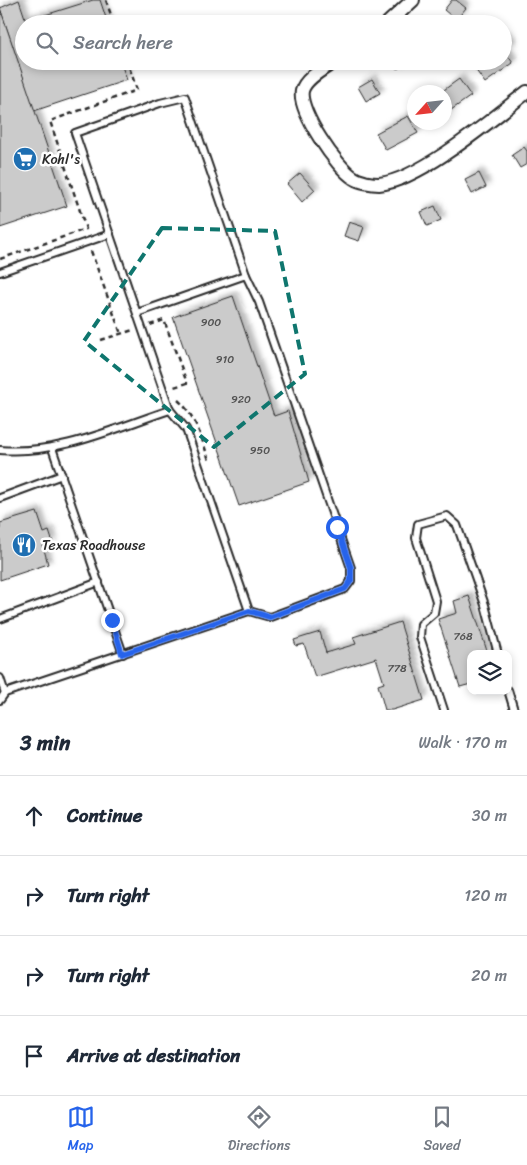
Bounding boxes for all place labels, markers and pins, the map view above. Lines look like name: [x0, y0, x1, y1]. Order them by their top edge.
supermarket icon: Kohl's: [12, 146, 38, 172]
place label: Kohl's: [42, 147, 80, 172]
restaurant icon: Texas Roadhouse: [11, 532, 37, 558]
place label: Texas Roadhouse: [42, 533, 145, 558]

